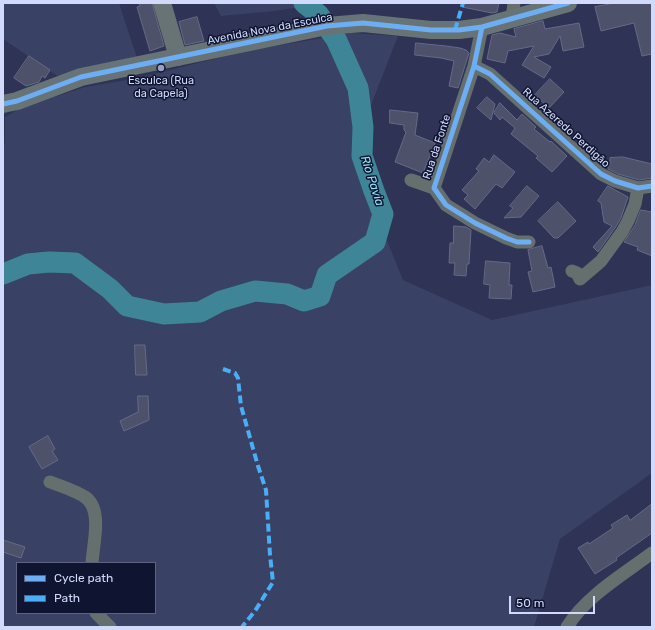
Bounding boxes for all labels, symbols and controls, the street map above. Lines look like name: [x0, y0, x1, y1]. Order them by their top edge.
street label: Avenida Nova da Esculca: [206, 10, 334, 48]
marker: Esculca (Rua da Capela): [156, 63, 166, 73]
place label: Esculca (Rua da Capela): [128, 74, 194, 100]
street label: Rua Azeredo Perdigão: [520, 85, 612, 171]
street label: Rua da Fonte: [420, 113, 454, 181]
water label: Rio Pavia: [357, 154, 387, 208]
legend: [16, 562, 156, 614]
text: Cycle path: [54, 571, 113, 585]
scale bar: [511, 588, 597, 614]
text: Path: [54, 591, 80, 605]
text: 50 m: [516, 596, 544, 610]

